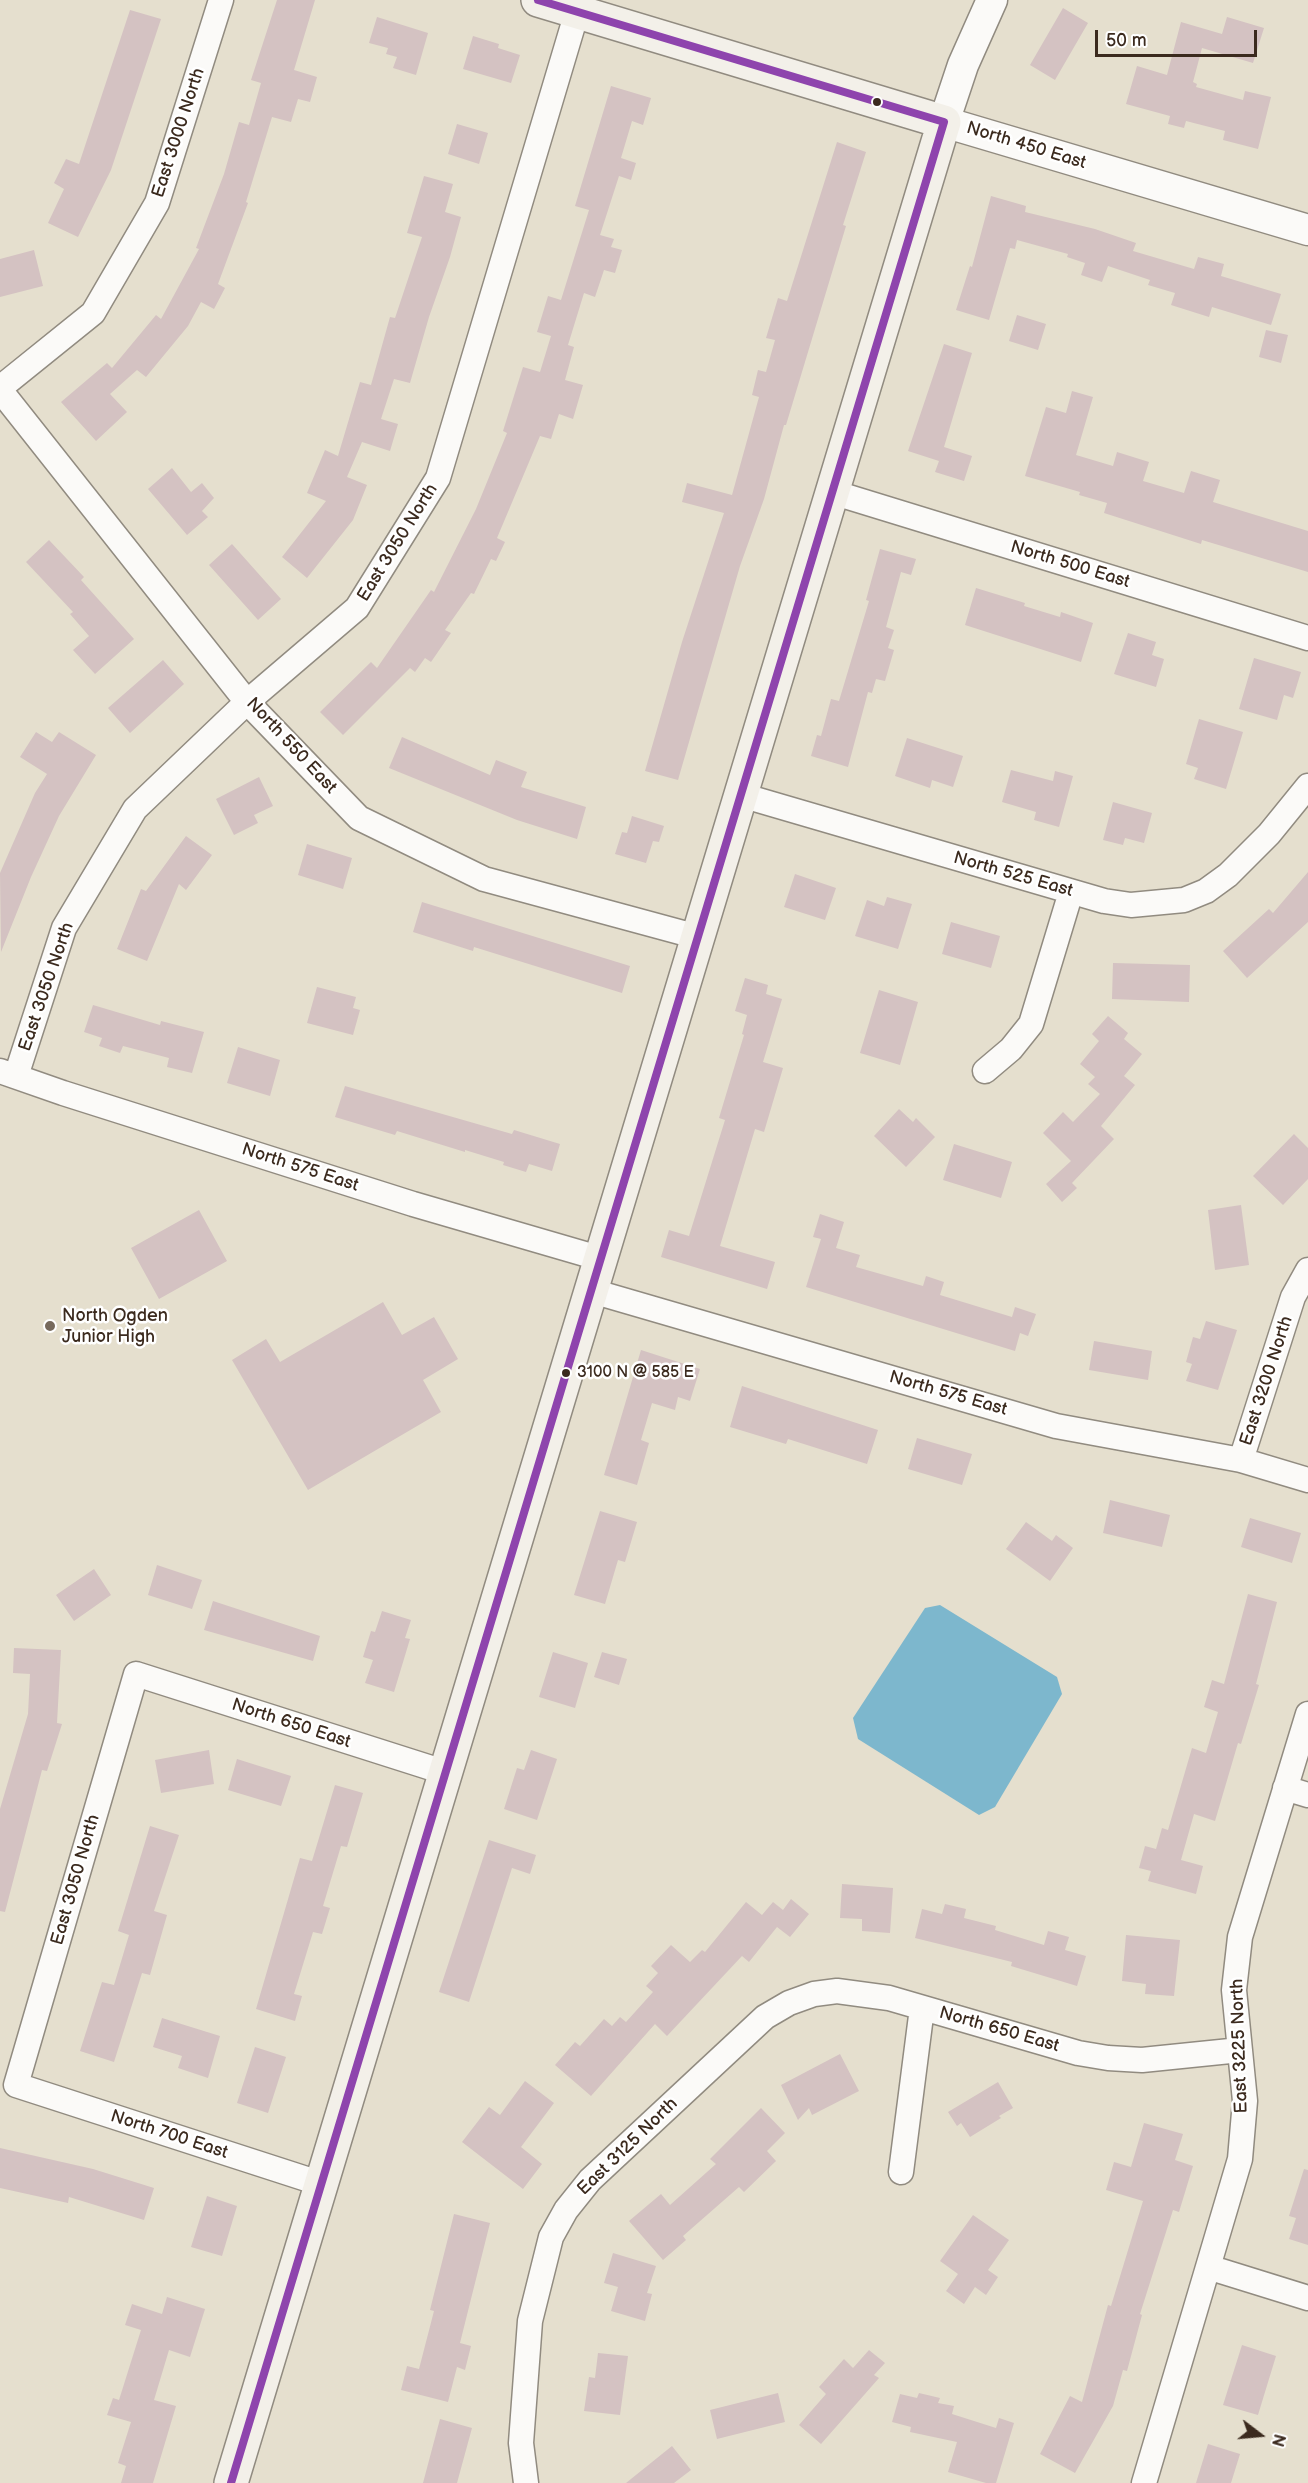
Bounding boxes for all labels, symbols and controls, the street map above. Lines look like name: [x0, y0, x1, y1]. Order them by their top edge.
scale bar: [1098, 18, 1260, 56]
text: 50 m: [1106, 30, 1147, 51]
street label: East 3000 North: [148, 65, 210, 201]
unlabelled marker: [871, 96, 883, 108]
street label: North 450 East: [964, 118, 1088, 174]
street label: East 3050 North: [353, 480, 443, 606]
street label: North 500 East: [1008, 537, 1132, 593]
street label: North 550 East: [241, 694, 341, 798]
street label: North 525 East: [951, 848, 1075, 902]
street label: East 3050 North: [15, 920, 79, 1054]
street label: North 575 East: [239, 1139, 361, 1197]
place label: North Ogden Junior High: [62, 1305, 168, 1348]
street label: East 3200 North: [1236, 1313, 1298, 1449]
marker: North Ogden Junior High: [43, 1319, 57, 1333]
place label: 3100 N @ 585 E: [577, 1363, 694, 1383]
marker: 3100 N @ 585 E: [560, 1367, 572, 1379]
street label: North 575 East: [887, 1367, 1009, 1421]
street label: North 650 East: [229, 1695, 353, 1753]
street label: East 3050 North: [47, 1812, 105, 1948]
street label: East 3225 North: [1227, 1978, 1253, 2114]
street label: North 650 East: [936, 2003, 1062, 2057]
street label: East 3125 North: [573, 2094, 683, 2200]
street label: North 700 East: [108, 2106, 230, 2164]
north arrow: [1230, 2405, 1290, 2465]
text: N: [1267, 2432, 1289, 2449]

